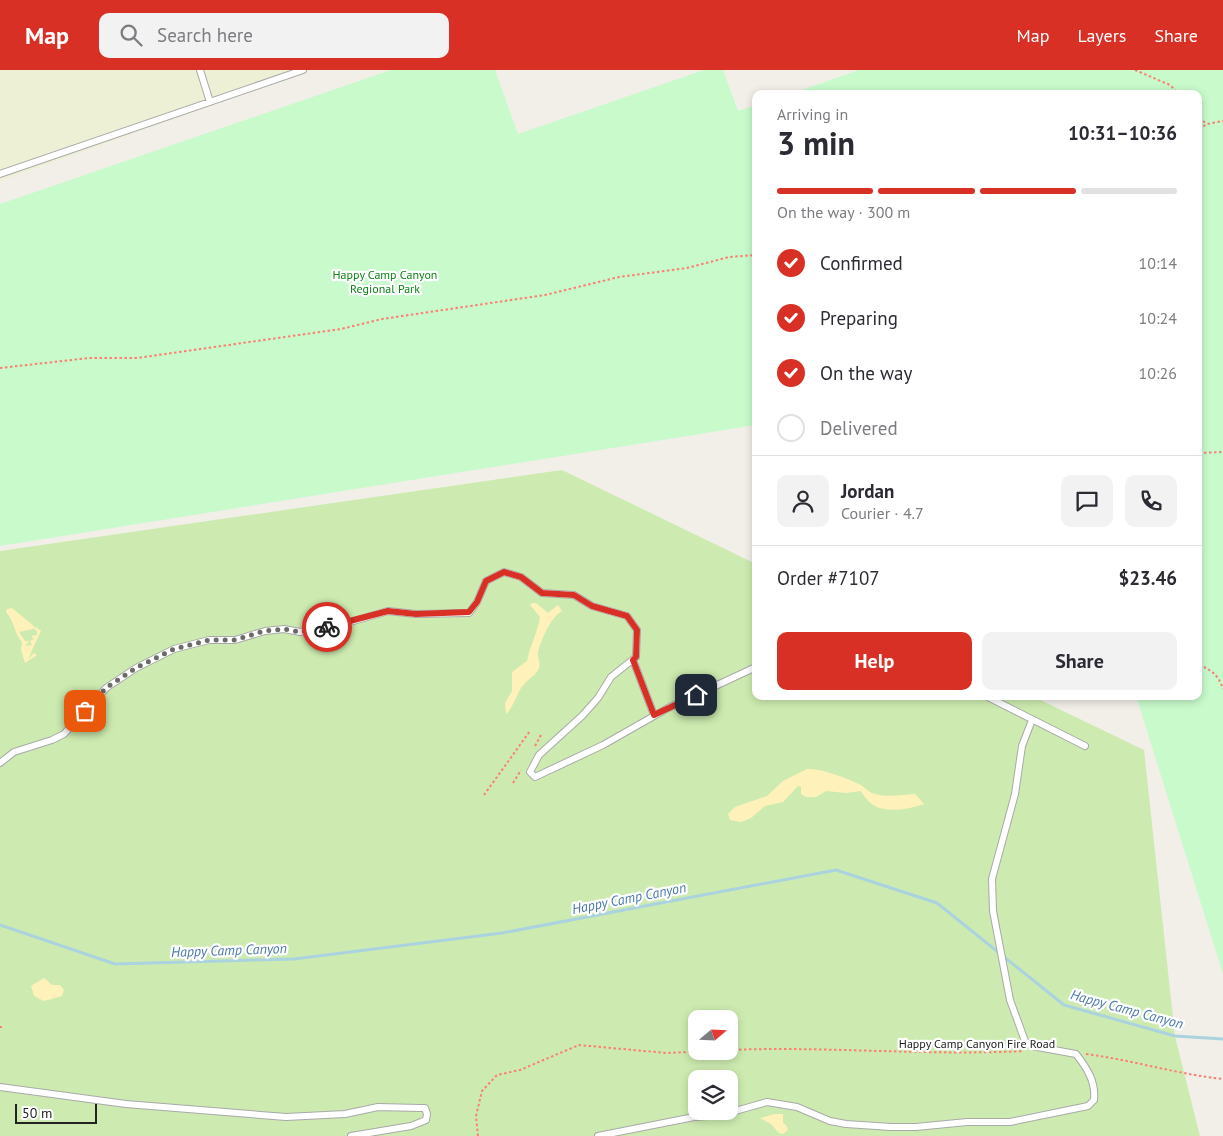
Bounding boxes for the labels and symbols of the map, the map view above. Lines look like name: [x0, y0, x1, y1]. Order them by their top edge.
park label: Happy Camp Canyon Regional Park: [333, 267, 437, 296]
courier: [302, 602, 352, 652]
pin: [675, 674, 717, 716]
pin: [64, 690, 106, 732]
water label: Happy Camp Canyon: [570, 878, 688, 918]
water label: Happy Camp Canyon: [171, 939, 287, 961]
water label: Happy Camp Canyon: [1069, 985, 1185, 1033]
north arrow: [688, 1010, 738, 1060]
street label: Happy Camp Canyon Fire Road: [899, 1036, 1055, 1051]
scale bar: [15, 1101, 98, 1124]

